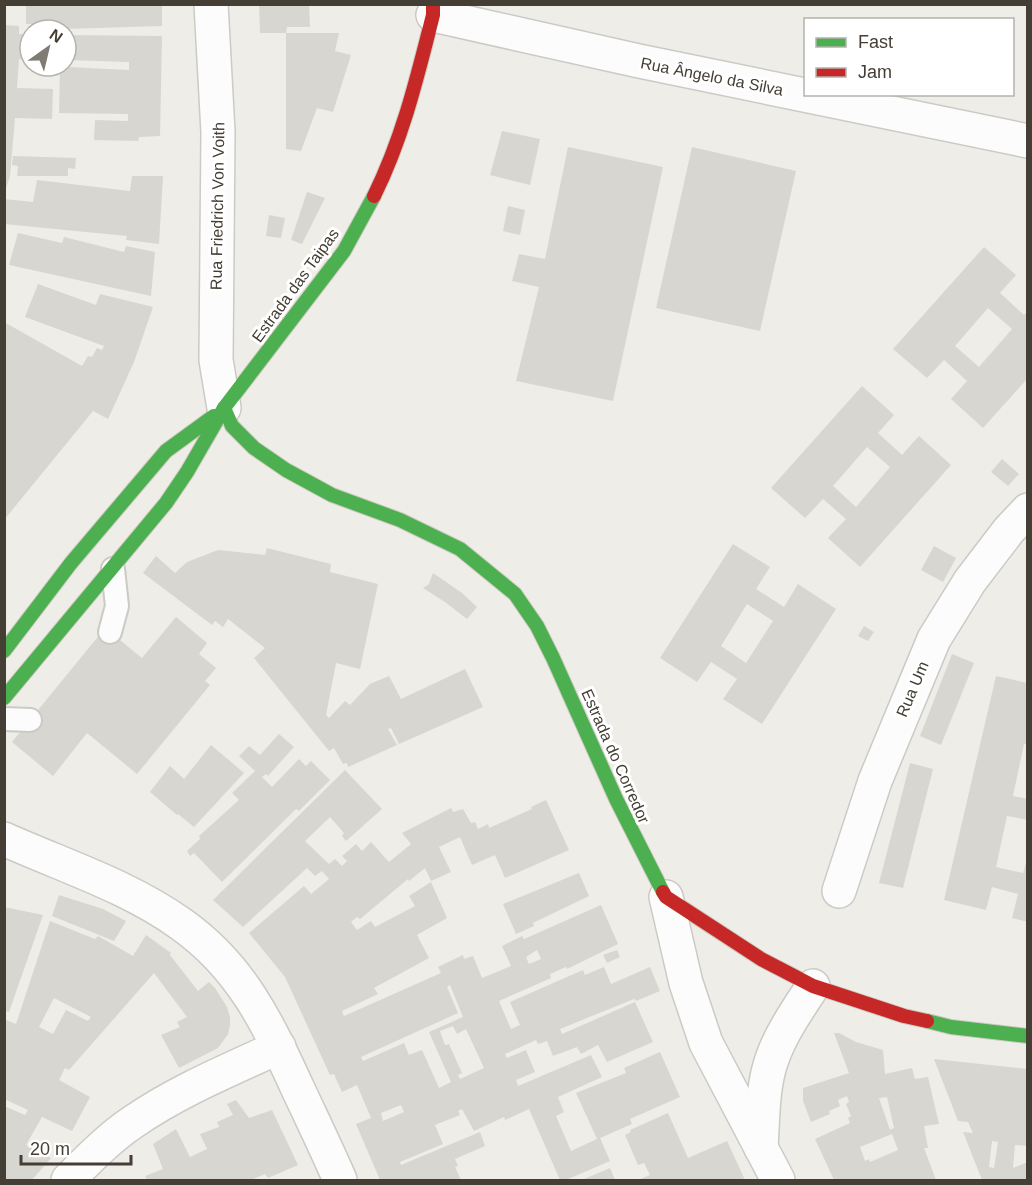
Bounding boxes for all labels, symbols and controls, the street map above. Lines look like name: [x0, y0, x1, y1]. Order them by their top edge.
north arrow: [18, 18, 78, 78]
legend: [804, 18, 1014, 96]
text: N: [47, 26, 66, 46]
text: Fast: [858, 32, 893, 52]
street label: Rua Ângelo da Silva: [639, 53, 785, 99]
text: Jam: [858, 62, 892, 82]
street label: Rua Friedrich Von Voith: [208, 122, 227, 290]
street label: Estrada das Taipas: [249, 225, 342, 345]
street label: Rua Um: [893, 659, 932, 720]
street label: Estrada do Corredor: [578, 687, 653, 826]
scale bar: [21, 1128, 130, 1166]
text: 20 m: [30, 1139, 70, 1159]

